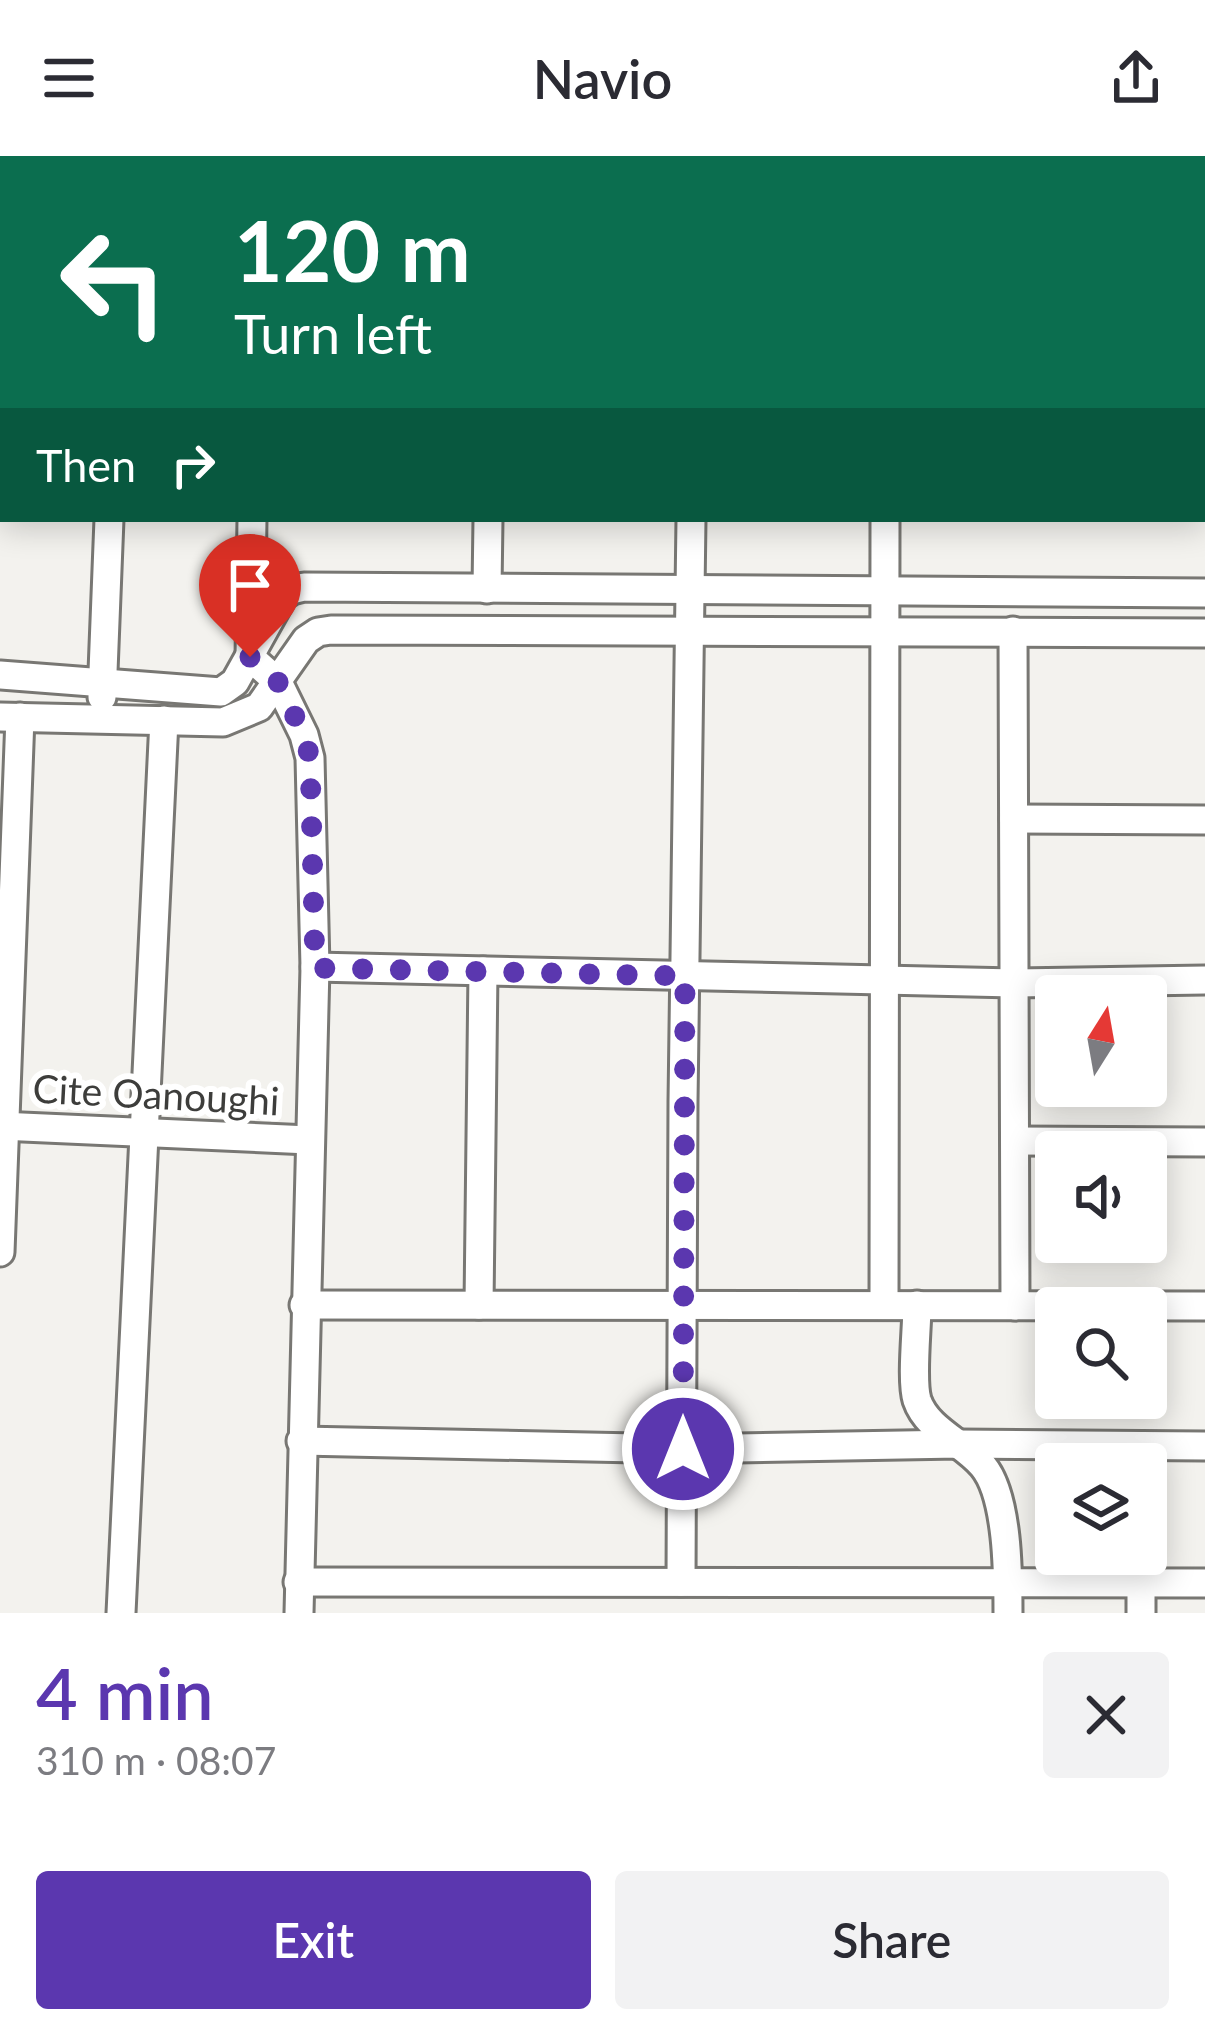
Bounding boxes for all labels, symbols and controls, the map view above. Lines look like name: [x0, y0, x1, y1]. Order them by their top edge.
icon: menu: [36, 45, 102, 111]
icon: share: [1103, 45, 1169, 111]
text: Navio: [533, 46, 672, 111]
text: 120 m: [234, 199, 471, 300]
icon: left: [36, 204, 192, 360]
text: Turn left: [234, 301, 432, 366]
icon: right: [160, 432, 226, 498]
text: Then: [36, 438, 136, 492]
pin: [199, 534, 301, 657]
icon: arrive: [217, 552, 283, 618]
north arrow: [1035, 975, 1167, 1107]
map controls: [1035, 975, 1167, 1575]
street label: Cite Oanoughi: [31, 1065, 281, 1123]
button: sound: [1035, 1131, 1167, 1263]
button: search: [1035, 1287, 1167, 1419]
position arrow: [620, 1386, 746, 1512]
button: layers: [1035, 1443, 1167, 1575]
text: 4 min: [36, 1649, 214, 1735]
button: close: [1043, 1652, 1169, 1778]
text: 310 m · 08:07: [36, 1737, 276, 1783]
button: Exit: [36, 1871, 591, 2009]
button: Share: [615, 1871, 1169, 2009]

